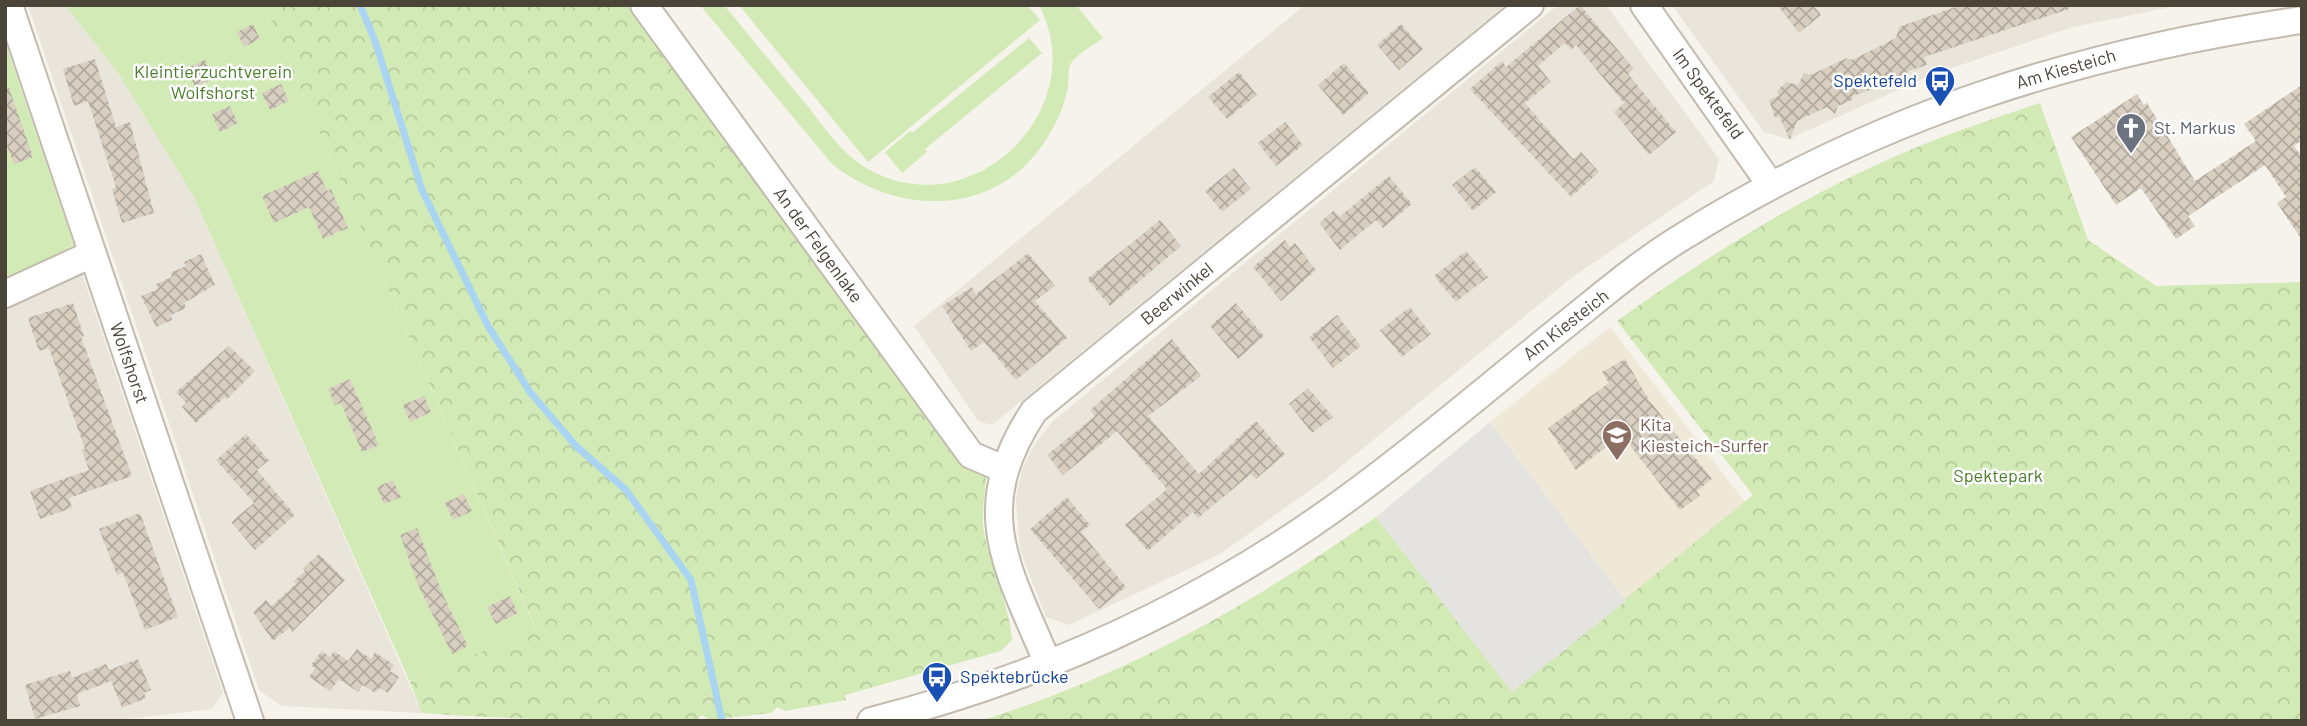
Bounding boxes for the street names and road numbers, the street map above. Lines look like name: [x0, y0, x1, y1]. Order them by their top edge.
street label: Am Kiesteich: [2013, 43, 2118, 93]
street label: Im Spektefeld: [1668, 44, 1749, 143]
street label: An der Felgenlake: [769, 182, 868, 307]
street label: Beerwinkel: [1136, 257, 1217, 329]
street label: Am Kiesteich: [1518, 284, 1613, 364]
street label: Wolfshorst: [106, 319, 154, 406]

